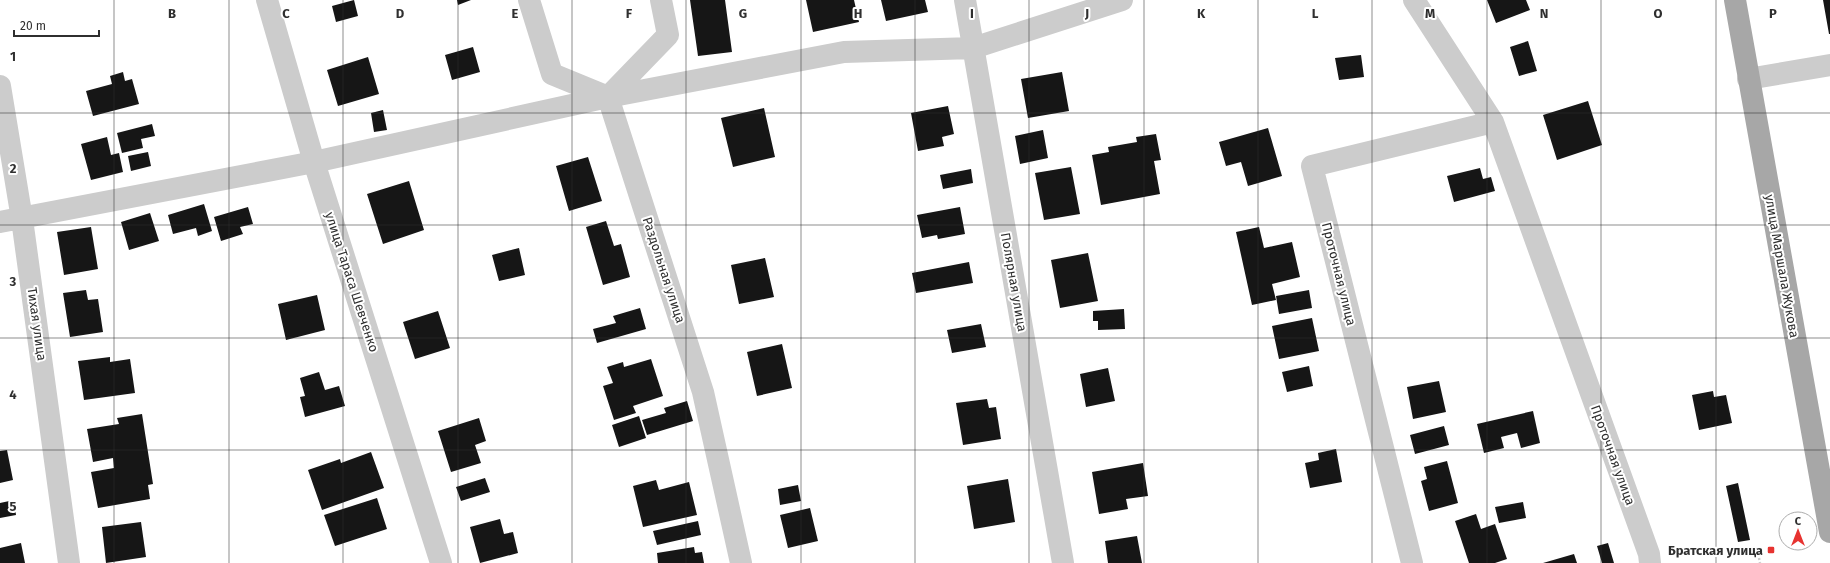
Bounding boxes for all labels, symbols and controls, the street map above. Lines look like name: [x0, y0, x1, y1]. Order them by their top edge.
text: B: [168, 6, 176, 21]
text: C: [282, 6, 290, 21]
text: D: [396, 6, 405, 21]
text: E: [512, 6, 519, 21]
text: F: [626, 6, 633, 21]
text: G: [739, 6, 747, 21]
text: H: [854, 6, 862, 21]
text: I: [970, 6, 974, 21]
text: J: [1084, 6, 1089, 21]
text: K: [1197, 6, 1206, 21]
text: L: [1312, 6, 1319, 21]
text: M: [1425, 6, 1435, 21]
text: N: [1540, 6, 1548, 21]
text: O: [1654, 6, 1663, 21]
text: P: [1769, 6, 1777, 21]
scale bar: [14, 12, 99, 38]
text: 20 m: [20, 19, 46, 33]
text: 1: [10, 49, 16, 64]
text: 2: [10, 161, 17, 176]
street label: улица Маршала Жукова: [1762, 193, 1802, 339]
street label: улица Тараса Шевченко: [322, 210, 382, 354]
street label: Раздольная улица: [640, 215, 688, 325]
street label: Проточная улица: [1319, 221, 1359, 327]
street label: Полярная улица: [998, 231, 1030, 333]
text: 3: [9, 274, 17, 289]
street label: Тихая улица: [24, 286, 50, 362]
text: 4: [9, 387, 17, 402]
street label: Проточная улица: [1588, 403, 1638, 507]
text: 5: [10, 499, 17, 514]
north arrow: [1778, 511, 1818, 551]
text: С: [1795, 515, 1802, 528]
place label: Братская улица: [1668, 543, 1763, 558]
marker: Братская улица: [1766, 545, 1776, 555]

